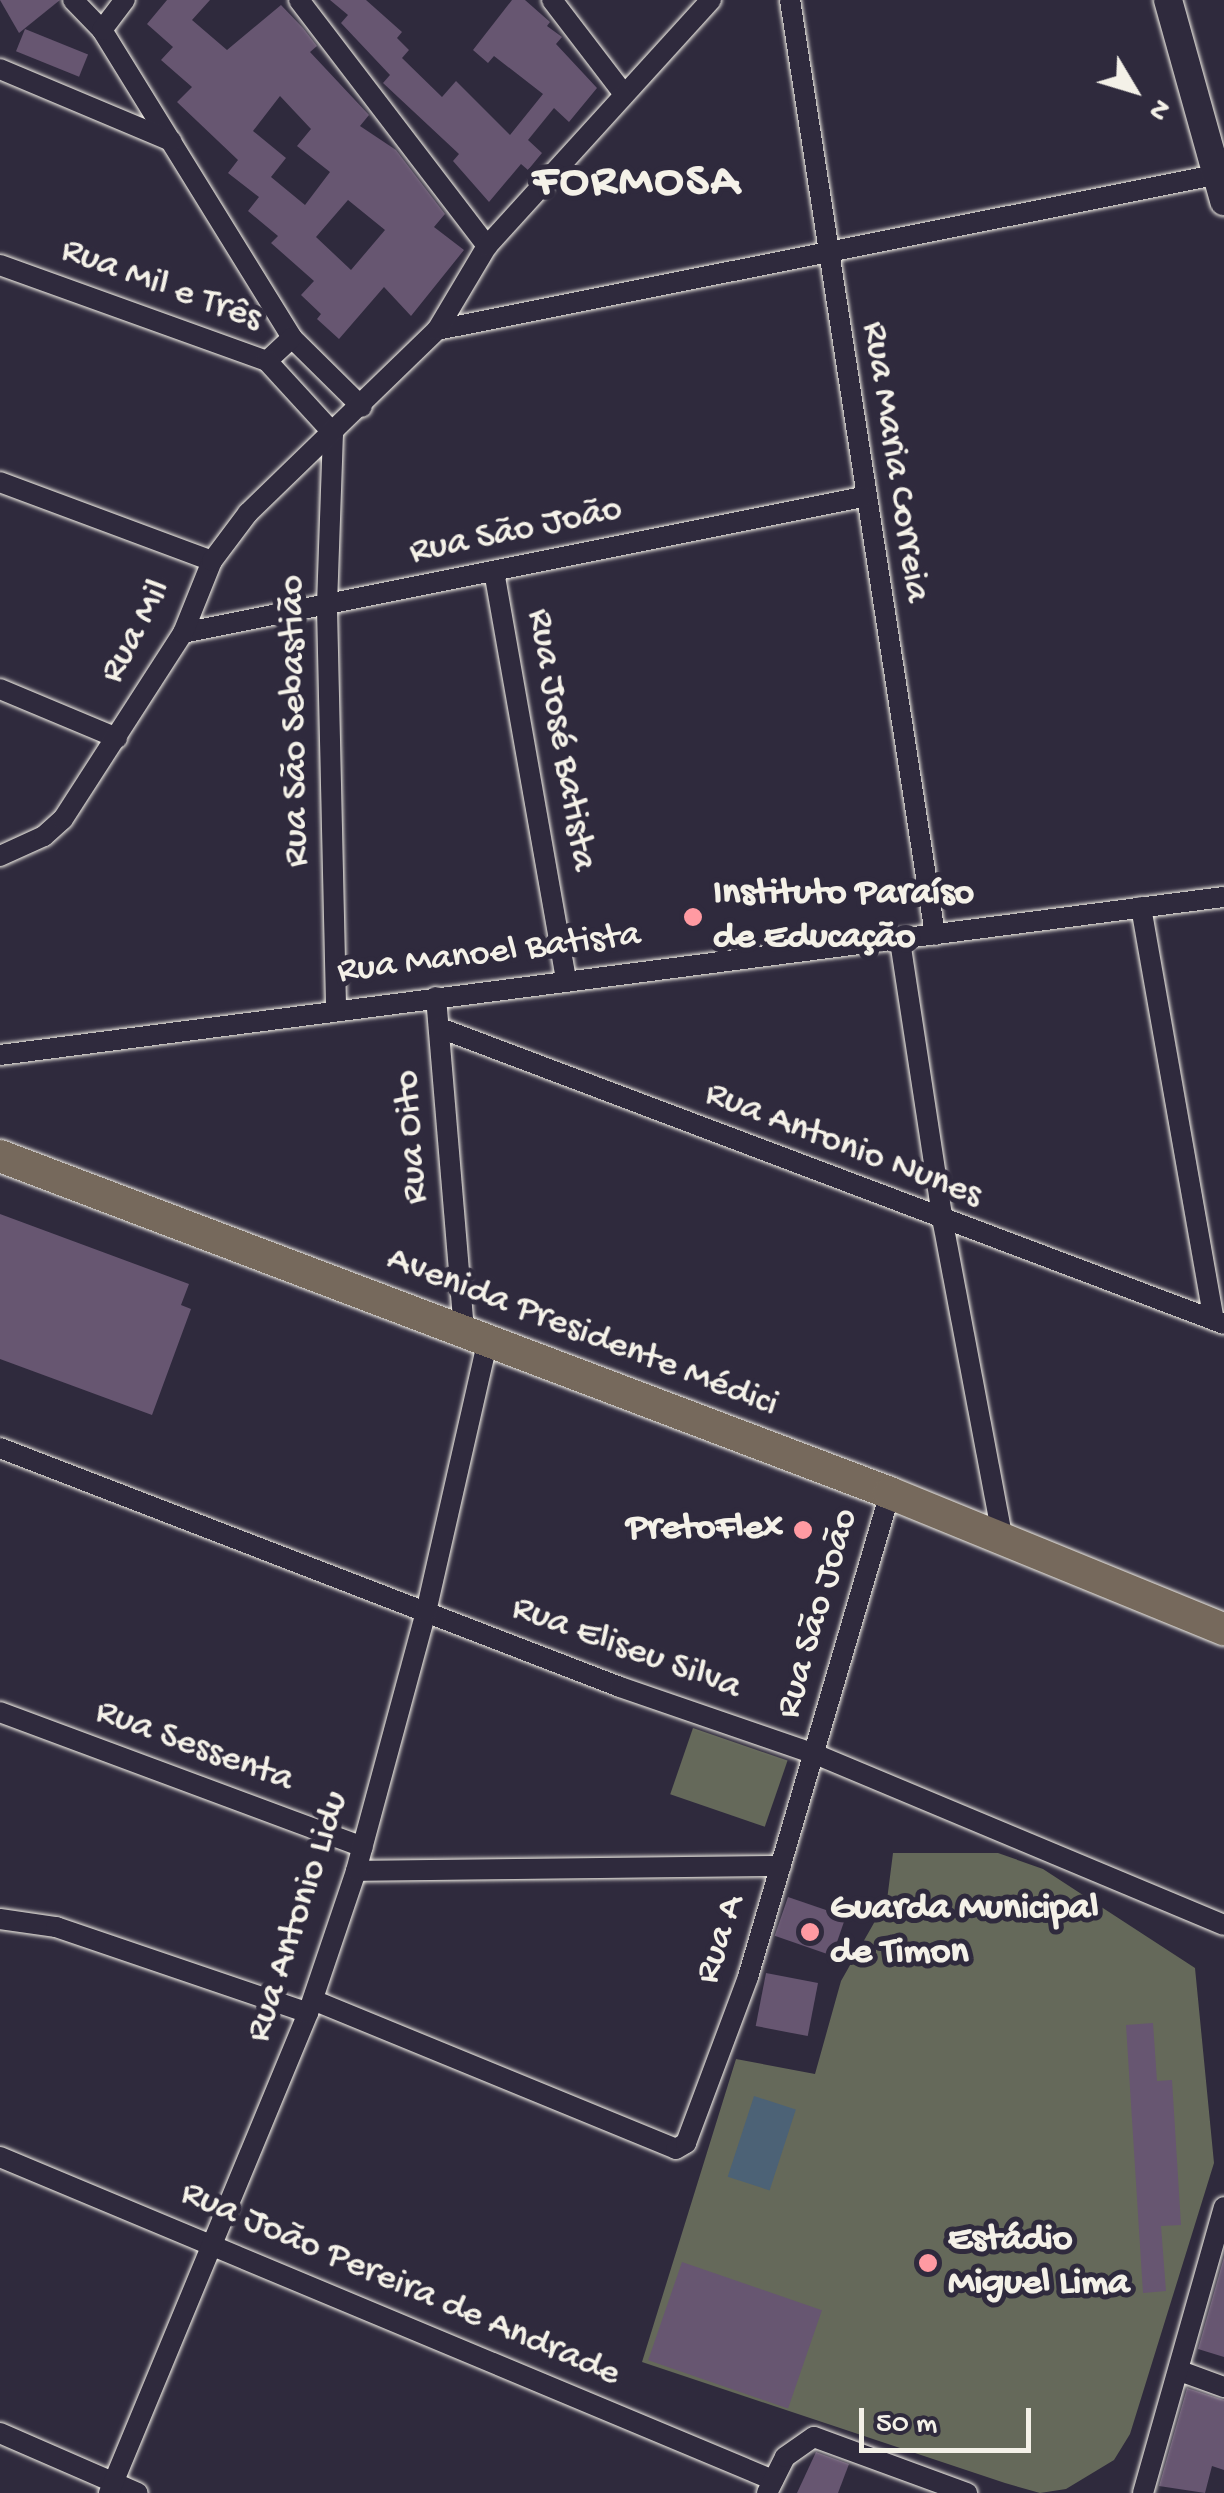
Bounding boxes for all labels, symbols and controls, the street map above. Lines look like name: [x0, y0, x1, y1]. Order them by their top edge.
north arrow: [1084, 40, 1184, 140]
text: N: [1139, 91, 1177, 126]
district label: FORMOSA: [533, 155, 741, 213]
street label: Rua Mil e Três: [54, 229, 268, 343]
street label: Rua Maria Correia: [849, 319, 939, 605]
street label: Rua São João: [406, 487, 626, 577]
street label: Rua Mil: [91, 572, 183, 692]
street label: Rua São Sebastião: [271, 575, 321, 867]
street label: Rua José Batista: [515, 605, 605, 875]
place label: Instituto Paraíso de Educação: [713, 872, 974, 962]
marker: Instituto Paraíso de Educação: [682, 906, 704, 928]
street label: Rua Manoel Batista: [335, 914, 643, 996]
street label: Rua Oito: [386, 1068, 440, 1206]
street label: Rua Antonio Nunes: [698, 1072, 988, 1220]
street label: Avenida Presidente Médici: [380, 1237, 784, 1429]
street label: Rua São João: [767, 1504, 871, 1724]
place label: PretoFlex: [626, 1507, 783, 1553]
marker: PretoFlex: [792, 1519, 814, 1541]
street label: Rua Eliseu Silva: [505, 1586, 747, 1712]
street label: Rua Sessenta: [89, 1690, 299, 1804]
street label: Rua Antonio Lidu: [237, 1786, 361, 2048]
place label: Guarda Municipal de Timon: [830, 1887, 1099, 1976]
street label: Rua A: [686, 1890, 758, 1990]
marker: Guarda Municipal de Timon: [799, 1921, 821, 1943]
street label: Rua João Pereira de Andrade: [173, 2172, 627, 2398]
place label: Estádio Miguel Lima: [948, 2218, 1129, 2308]
marker: Estádio Miguel Lima: [917, 2252, 939, 2274]
scale bar: [864, 2388, 1036, 2450]
text: 50 m: [876, 2408, 937, 2443]

